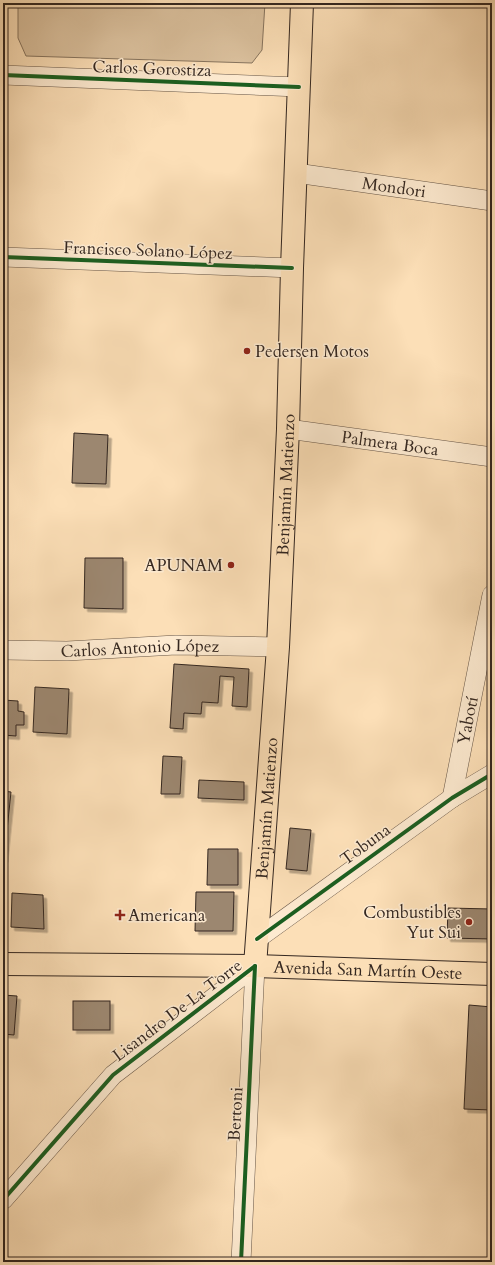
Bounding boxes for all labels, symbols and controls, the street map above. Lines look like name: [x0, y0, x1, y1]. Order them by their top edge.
street label: Carlos Gorostiza: [92, 55, 213, 82]
street label: Mondori: [361, 172, 428, 203]
street label: Francisco Solano López: [63, 236, 233, 265]
place label: Pedersen Motos: [255, 340, 369, 363]
marker: Pedersen Motos: [242, 346, 252, 356]
street label: Benjamín Matienzo: [271, 414, 300, 557]
street label: Palmera Boca: [340, 425, 441, 462]
place label: APUNAM: [144, 554, 223, 577]
marker: APUNAM: [226, 560, 236, 570]
street label: Carlos Antonio López: [60, 634, 220, 663]
street label: Yabotí: [452, 694, 484, 747]
street label: Benjamín Matienzo: [250, 737, 283, 880]
street label: Tobuna: [335, 818, 396, 870]
place label: Combustibles Yut Sui: [363, 901, 461, 944]
place label: Americana: [128, 904, 206, 927]
marker: Americana: [115, 910, 125, 920]
marker: Combustibles Yut Sui: [464, 917, 474, 927]
street label: Lisandro De La Torre: [108, 954, 247, 1067]
street label: Avenida San Martín Oeste: [273, 956, 463, 985]
street label: Bertoni: [223, 1086, 248, 1142]

